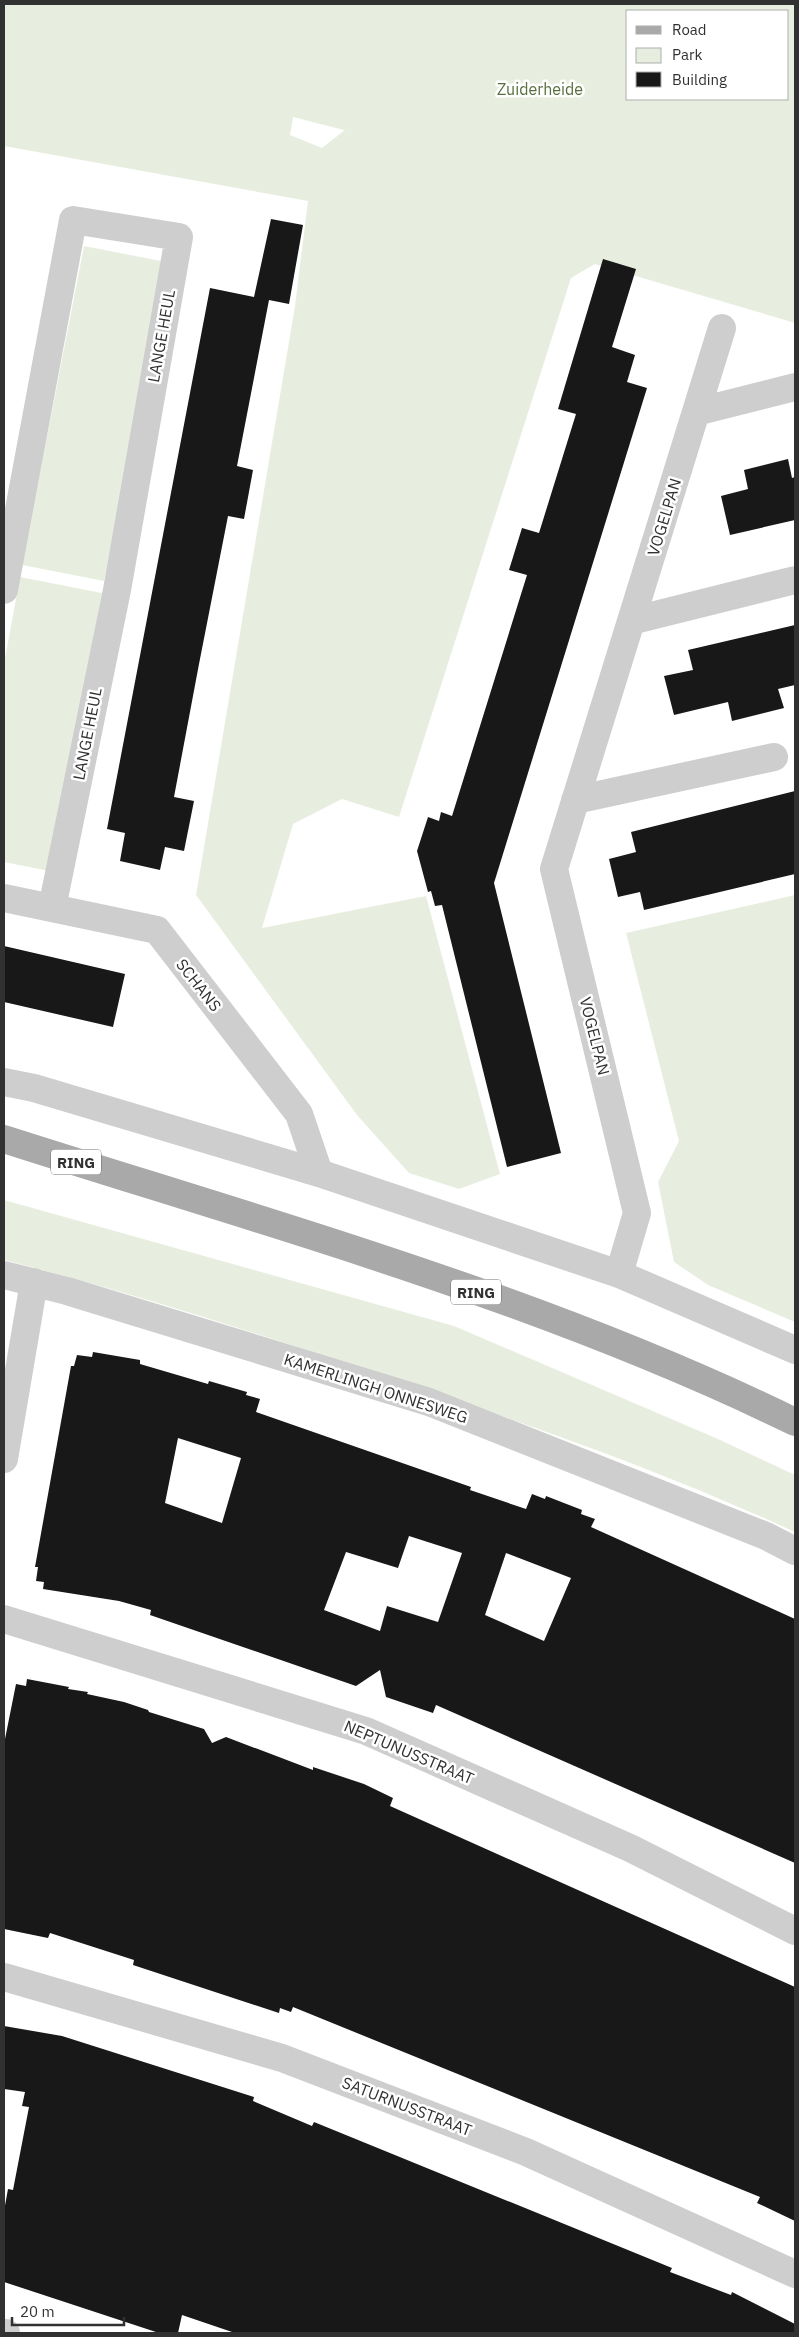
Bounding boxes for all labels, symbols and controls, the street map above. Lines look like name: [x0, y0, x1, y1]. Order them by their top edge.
legend: [626, 10, 789, 100]
text: Road: [672, 20, 707, 39]
text: Park: [672, 45, 702, 64]
text: Building: [672, 70, 727, 89]
park label: Zuiderheide: [497, 79, 583, 99]
street label: LANGE HEUL: [143, 288, 179, 384]
street label: VOGELPAN: [643, 476, 685, 558]
street label: LANGE HEUL: [68, 686, 106, 782]
street label: SCHANS: [172, 955, 226, 1015]
street label: VOGELPAN: [576, 995, 614, 1077]
road number: RING: [51, 1150, 101, 1174]
road number: RING: [451, 1280, 501, 1304]
street label: KAMERLINGH ONNESWEG: [281, 1349, 471, 1427]
street label: NEPTUNUSSTRAAT: [341, 1716, 477, 1788]
street label: SATURNUSSTRAAT: [339, 2072, 475, 2140]
scale bar: [12, 2294, 125, 2326]
text: 20 m: [20, 2302, 55, 2321]

